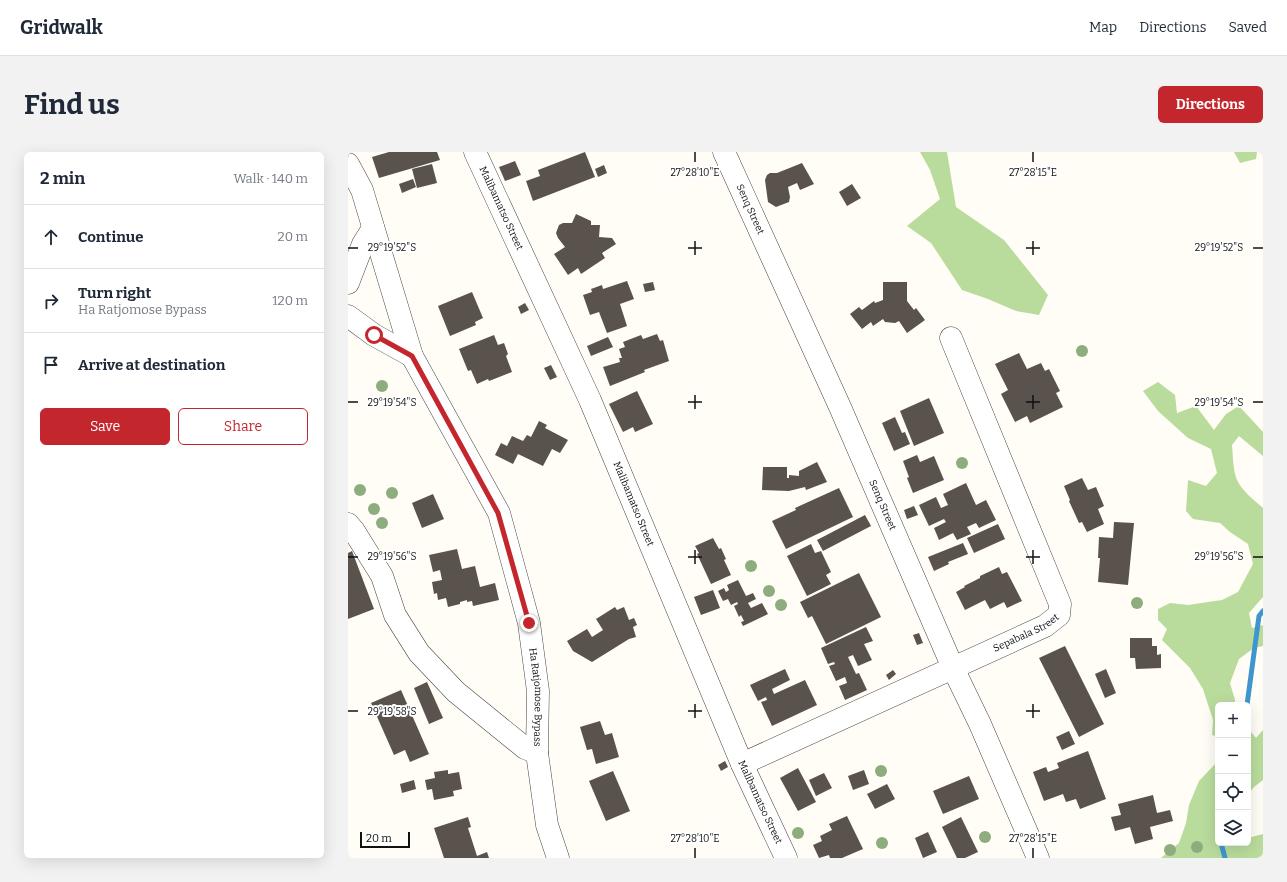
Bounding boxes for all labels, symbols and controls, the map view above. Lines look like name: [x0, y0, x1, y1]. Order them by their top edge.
text: Gridwalk: [20, 16, 103, 39]
text: Map: [1089, 19, 1117, 36]
text: Directions: [1139, 19, 1207, 36]
text: Saved: [1229, 19, 1267, 36]
button: Directions: [1158, 86, 1263, 123]
text: Find us: [24, 88, 120, 121]
street label: Malibamatso Street: [477, 165, 526, 252]
text: 27°28'10"E: [670, 167, 720, 179]
text: 27°28'15"E: [1009, 167, 1057, 179]
text: 2 min: [40, 168, 85, 189]
text: Walk · 140 m: [233, 171, 308, 186]
street label: Senq Street: [733, 182, 767, 237]
icon: ahead: [40, 226, 62, 248]
text: Continue: [78, 228, 144, 246]
text: 20 m: [278, 229, 308, 244]
text: 29°19'52"S: [368, 242, 416, 254]
text: 29°19'52"S: [1195, 242, 1243, 254]
text: Turn right: [78, 284, 151, 302]
icon: right: [40, 290, 62, 312]
text: 120 m: [272, 293, 308, 308]
text: Ha Ratjomose Bypass: [78, 302, 207, 317]
route start: [365, 326, 383, 344]
icon: arrive: [40, 354, 62, 376]
text: Arrive at destination: [78, 356, 225, 374]
text: 29°19'54"S: [368, 397, 416, 409]
text: 29°19'54"S: [1195, 397, 1243, 409]
button: Save: [40, 408, 170, 445]
button: Share: [178, 408, 308, 445]
street label: Malibamatso Street: [610, 460, 657, 548]
street label: Senq Street: [866, 478, 899, 532]
text: 29°19'56"S: [368, 551, 416, 563]
text: 29°19'56"S: [1195, 551, 1243, 563]
street label: Sepabala Street: [991, 611, 1062, 655]
route end: [520, 614, 538, 632]
street label: Ha Ratjomose Bypass: [526, 647, 544, 747]
map controls: [1215, 702, 1251, 846]
button: +: [1215, 702, 1251, 738]
text: 29°19'58"S: [368, 706, 416, 718]
button: −: [1215, 738, 1251, 774]
street label: Malibamatso Street: [735, 759, 785, 846]
button: locate: [1215, 774, 1251, 810]
button: layers: [1215, 810, 1251, 846]
scale bar: [360, 830, 410, 849]
text: 20 m: [366, 832, 392, 845]
text: 27°28'10"E: [670, 833, 720, 845]
text: 27°28'15"E: [1009, 833, 1057, 845]

